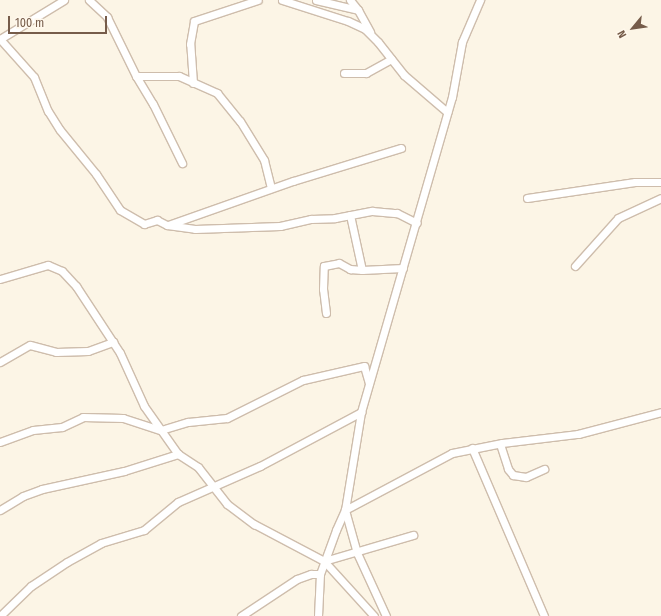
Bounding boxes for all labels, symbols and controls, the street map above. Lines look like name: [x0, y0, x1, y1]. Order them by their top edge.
scale bar: [10, 8, 109, 34]
north arrow: [613, 8, 653, 48]
text: 100 m: [15, 16, 44, 30]
text: N: [615, 28, 629, 40]

